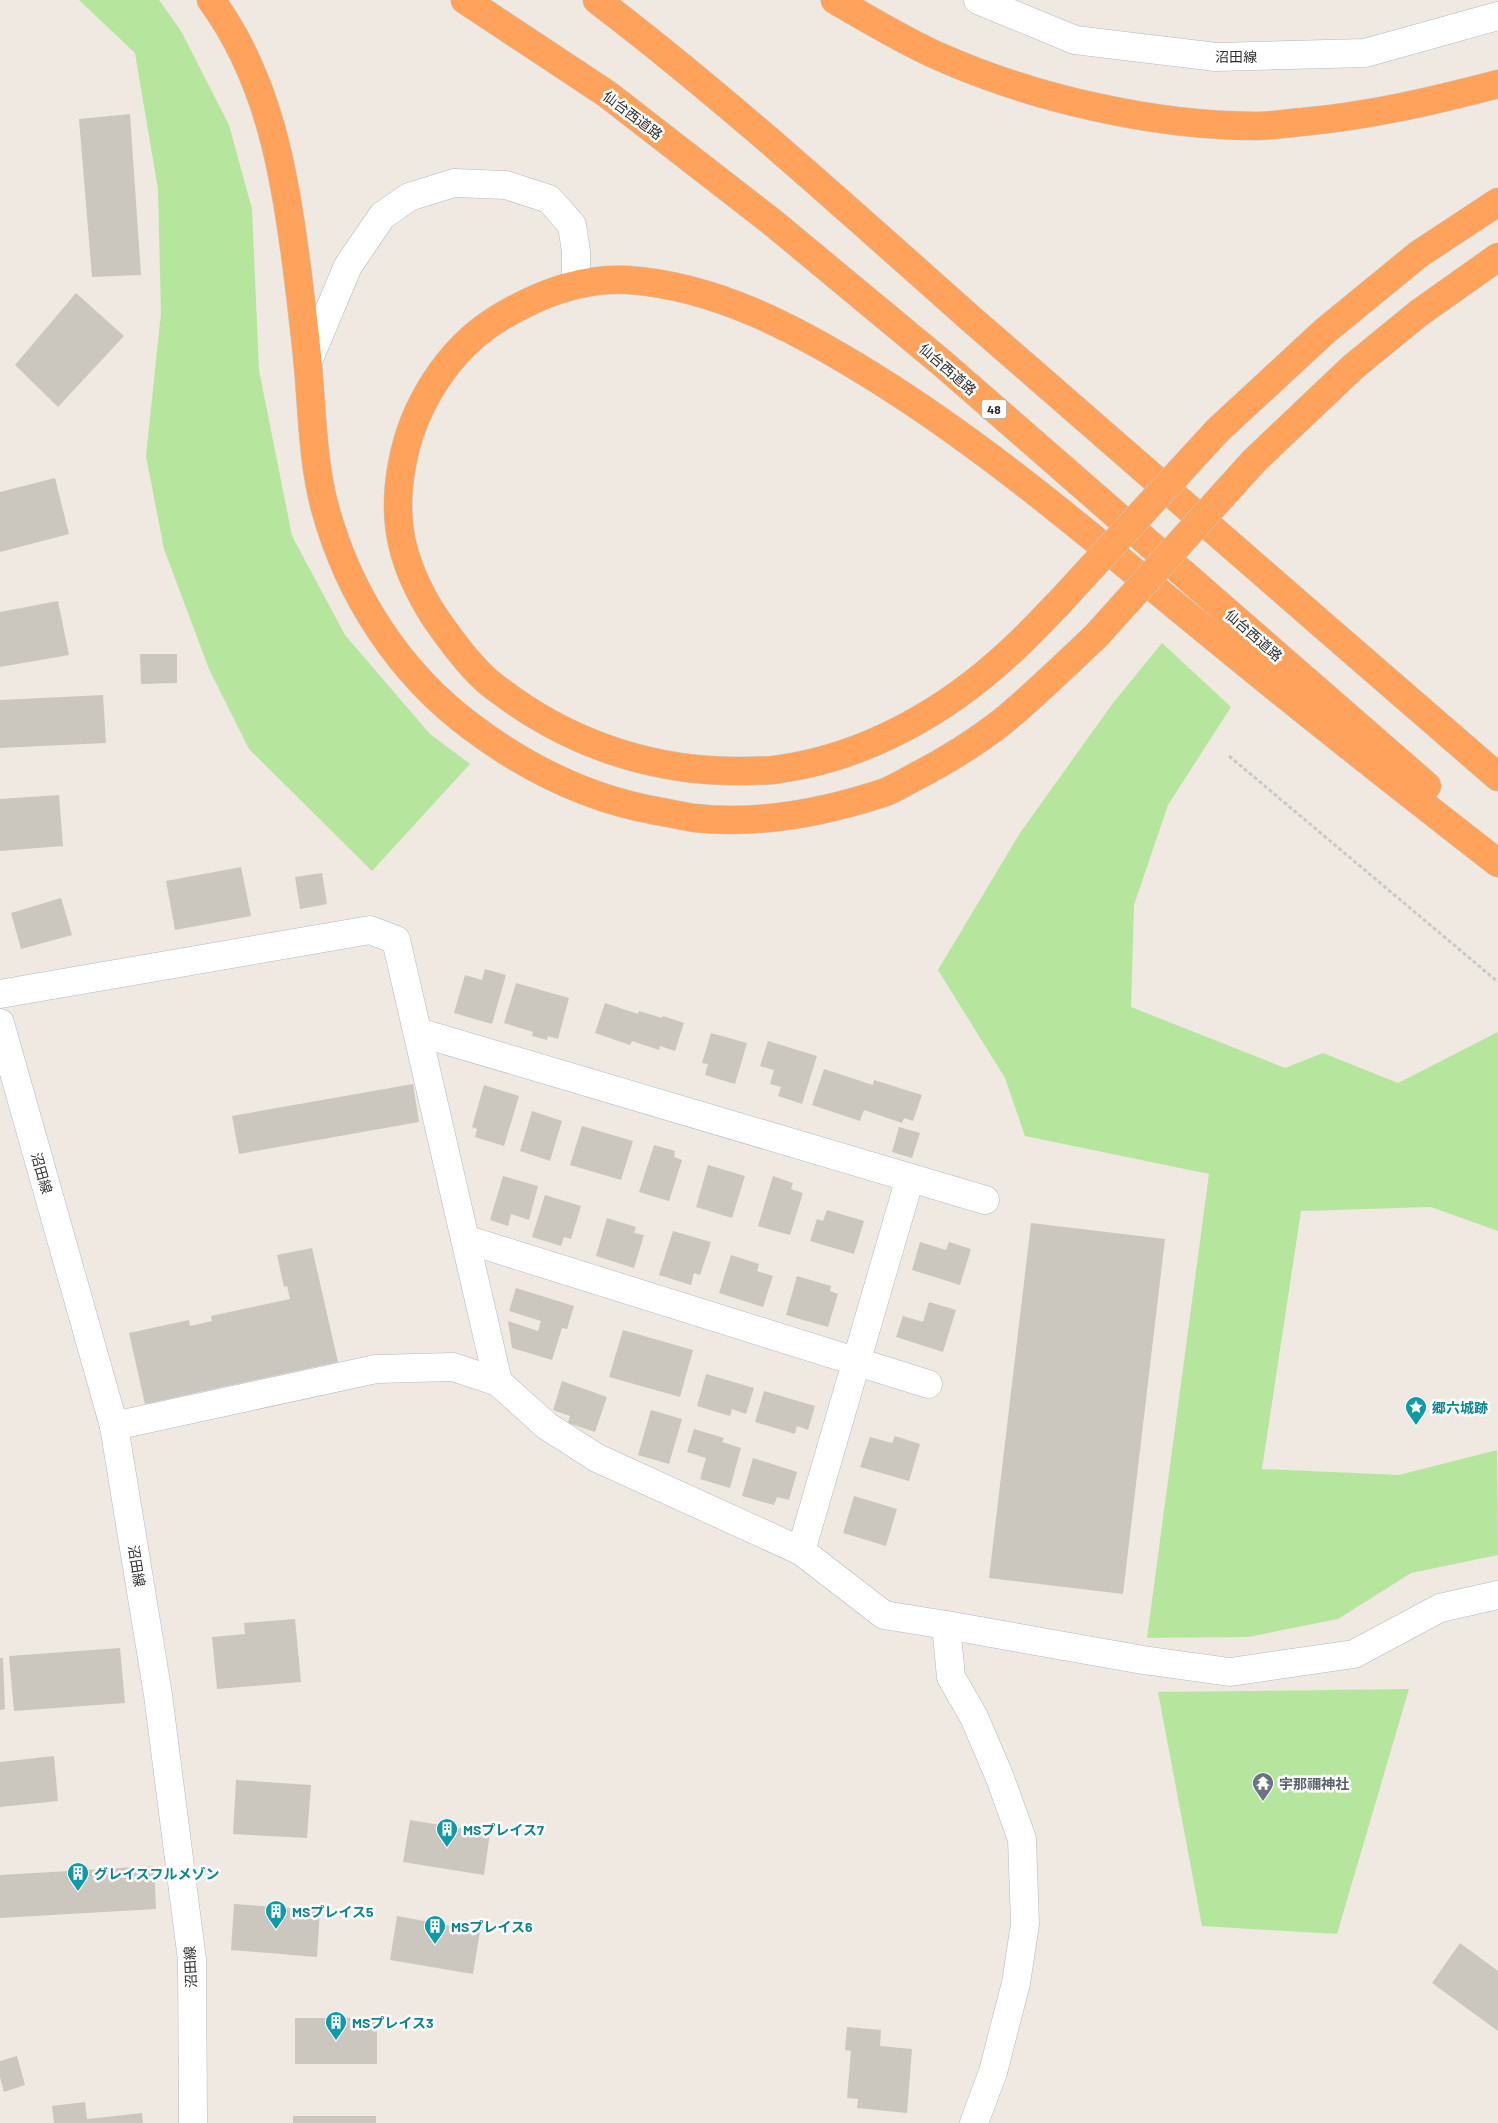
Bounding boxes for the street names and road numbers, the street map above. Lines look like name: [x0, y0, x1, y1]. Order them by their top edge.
street label: 沼田線: [1215, 48, 1257, 65]
street label: 仙台西道路: [600, 87, 666, 143]
street label: 仙台西道路: [916, 340, 980, 398]
road number: 48: [982, 399, 1006, 418]
street label: 仙台西道路: [1222, 606, 1286, 664]
street label: 沼田線: [28, 1150, 56, 1196]
street label: 沼田線: [125, 1544, 149, 1588]
street label: 沼田線: [180, 1946, 200, 1988]

